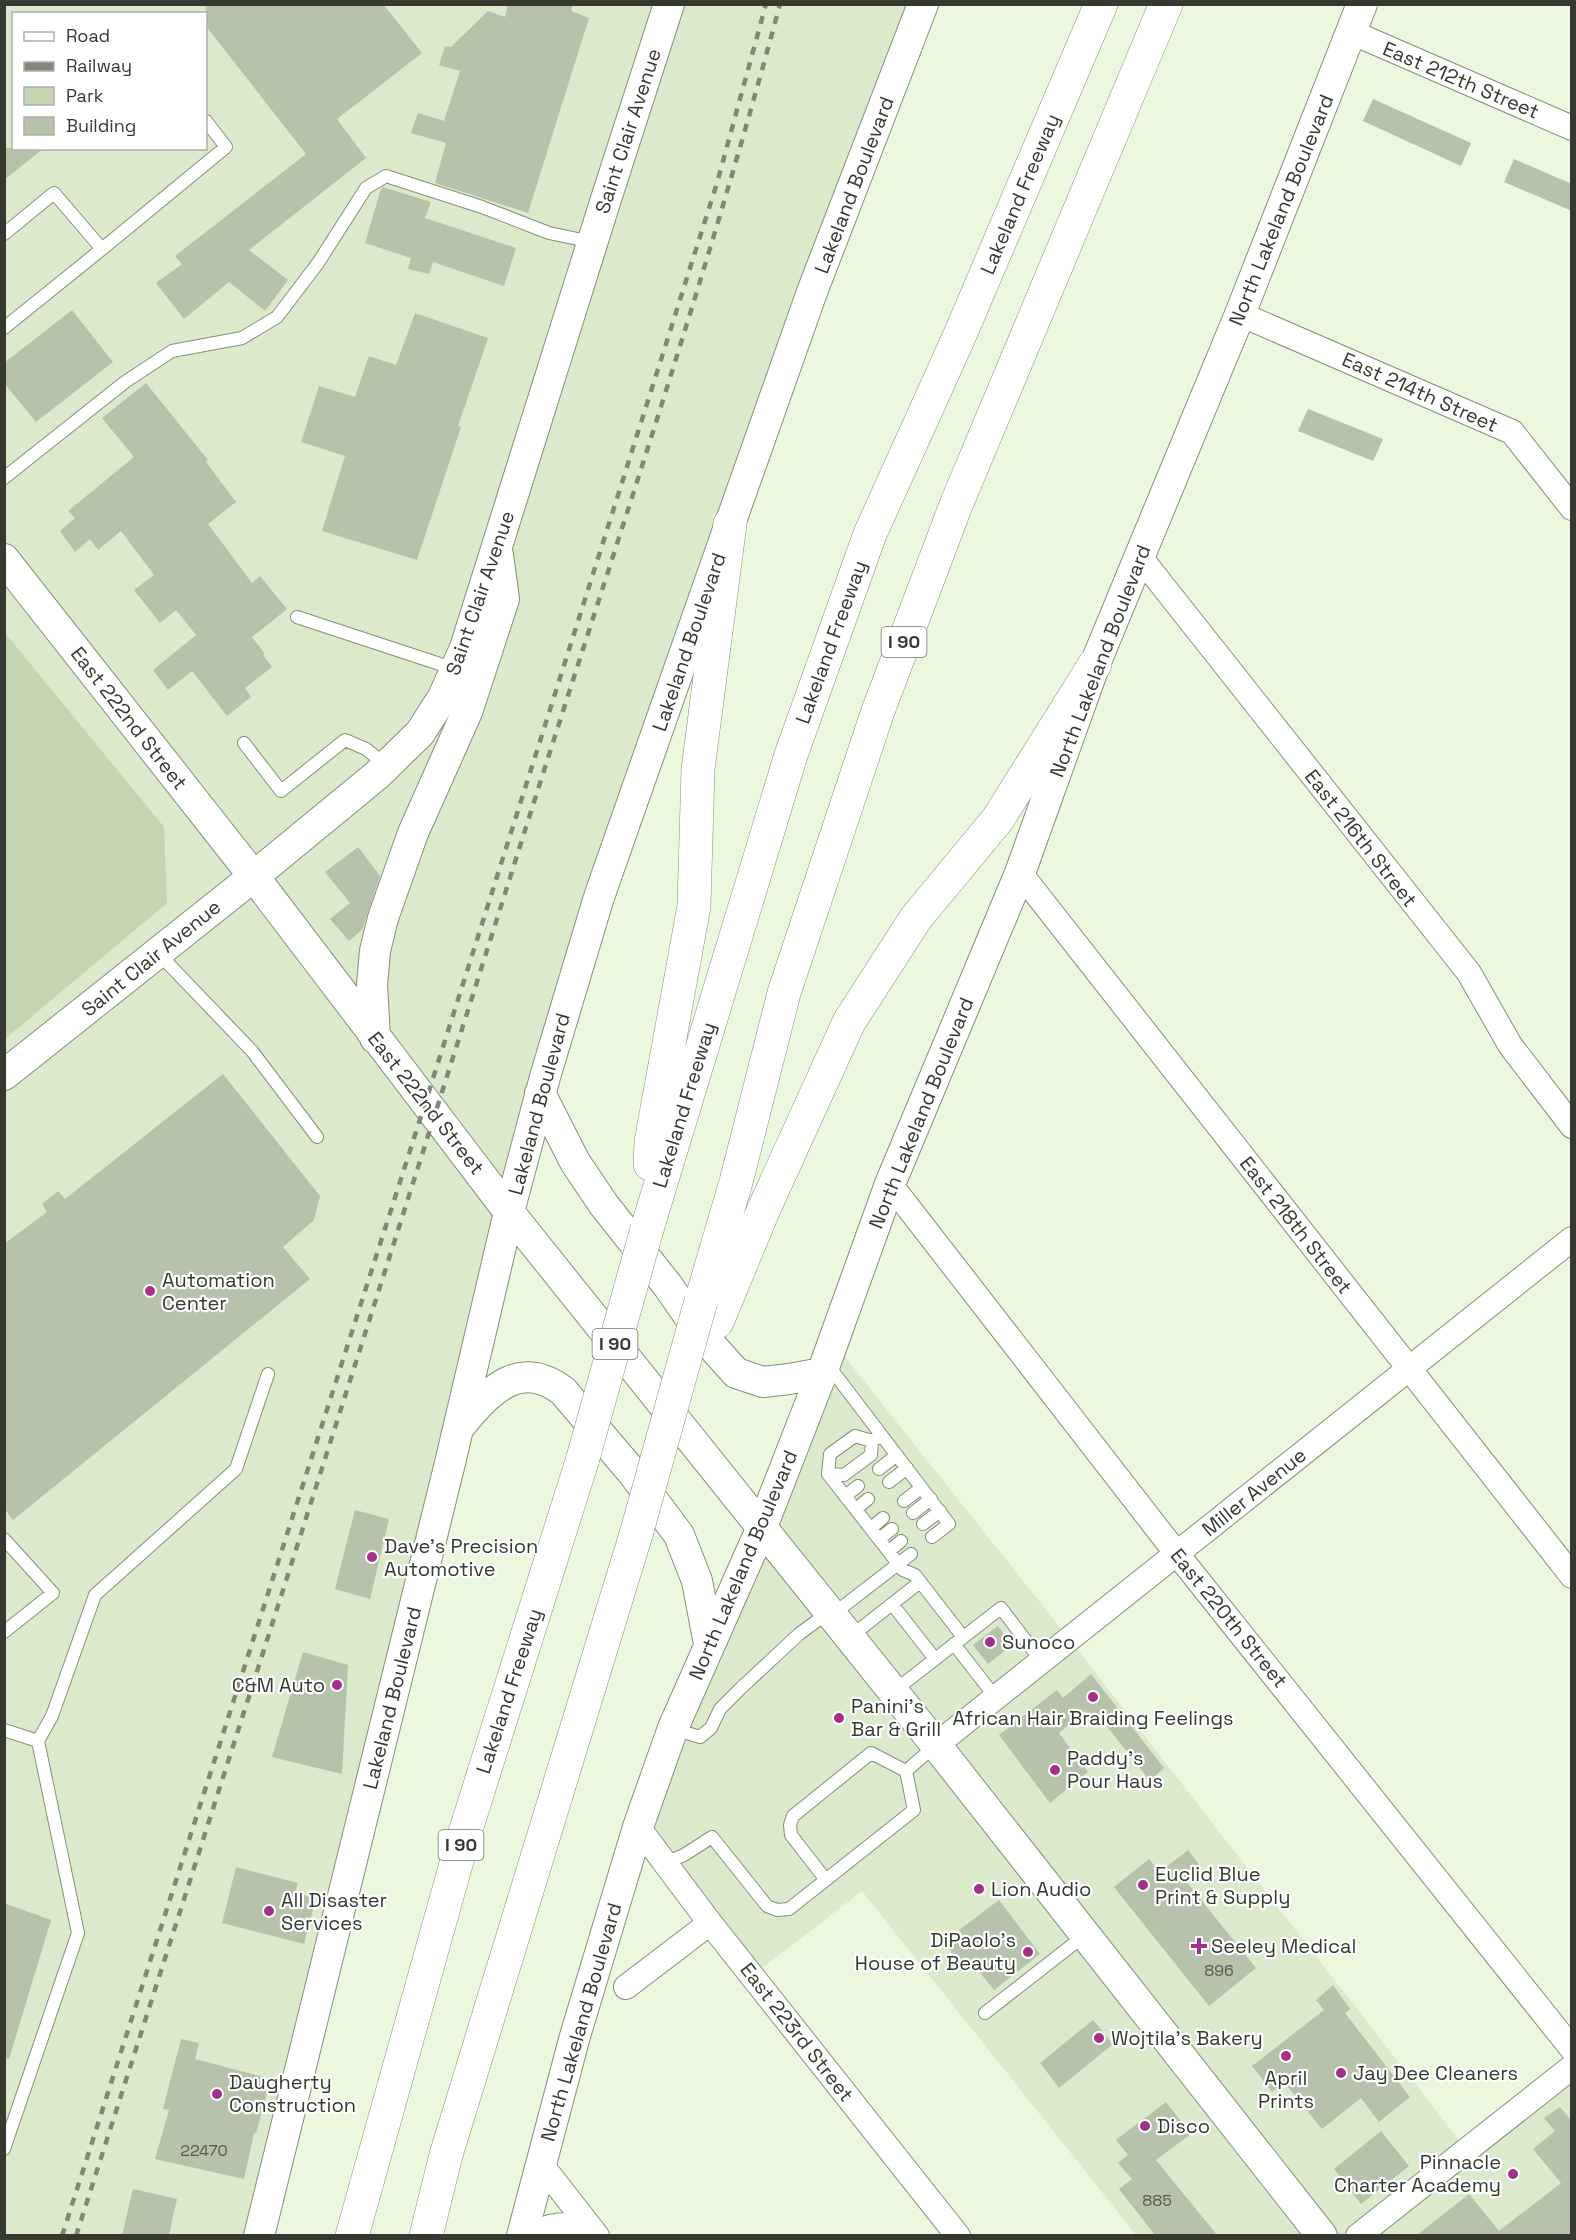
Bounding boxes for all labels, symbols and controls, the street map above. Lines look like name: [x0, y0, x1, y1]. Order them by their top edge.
legend: [12, 12, 207, 150]
text: Road: [66, 24, 110, 47]
street label: East 212th Street: [1379, 35, 1543, 125]
street label: Saint Clair Avenue: [589, 45, 667, 217]
text: Railway: [66, 54, 132, 77]
text: Park: [66, 84, 104, 107]
street label: North Lakeland Boulevard: [1223, 91, 1339, 329]
street label: Lakeland Boulevard: [808, 93, 900, 277]
street label: Lakeland Freeway: [974, 110, 1066, 278]
text: Building: [66, 114, 136, 137]
street label: East 214th Street: [1338, 346, 1502, 438]
street label: Saint Clair Avenue: [440, 507, 520, 679]
street label: North Lakeland Boulevard: [1044, 541, 1156, 781]
street label: Lakeland Boulevard: [646, 549, 732, 735]
street label: Lakeland Freeway: [789, 557, 873, 727]
road number: I 90: [882, 627, 926, 657]
street label: East 222nd Street: [65, 641, 193, 795]
street label: East 216th Street: [1299, 764, 1423, 912]
street label: Saint Clair Avenue: [76, 894, 226, 1022]
street label: North Lakeland Boulevard: [863, 994, 979, 1232]
street label: Lakeland Boulevard: [502, 1010, 576, 1198]
street label: Lakeland Freeway: [646, 1019, 722, 1191]
street label: East 222nd Street: [362, 1026, 490, 1180]
street label: East 218th Street: [1234, 1151, 1358, 1299]
place label: Automation Center: [162, 1267, 275, 1316]
marker: Automation Center: [143, 1284, 157, 1298]
road number: I 90: [592, 1329, 638, 1359]
street label: Miller Avenue: [1197, 1442, 1311, 1542]
street label: North Lakeland Boulevard: [683, 1446, 803, 1684]
place label: Dave's Precision Automotive: [384, 1533, 538, 1582]
street label: East 220th Street: [1165, 1543, 1293, 1693]
marker: Dave's Precision Automotive: [365, 1550, 379, 1564]
street label: Lakeland Boulevard: [357, 1604, 427, 1792]
street label: Lakeland Freeway: [470, 1605, 548, 1777]
place label: Sunoco: [1002, 1629, 1075, 1655]
marker: Sunoco: [983, 1635, 997, 1649]
place label: C&M Auto: [232, 1672, 325, 1698]
marker: C&M Auto: [330, 1678, 344, 1692]
marker: African Hair Braiding Feelings: [1086, 1690, 1100, 1704]
place label: Panini's Bar & Grill: [851, 1693, 941, 1742]
place label: African Hair Braiding Feelings: [952, 1705, 1234, 1731]
marker: Panini's Bar & Grill: [832, 1711, 846, 1725]
place label: Paddy's Pour Haus: [1067, 1745, 1163, 1794]
marker: Paddy's Pour Haus: [1048, 1763, 1062, 1777]
road number: I 90: [438, 1830, 484, 1860]
place label: Euclid Blue Print & Supply: [1155, 1861, 1290, 1910]
place label: Lion Audio: [991, 1876, 1091, 1902]
marker: Euclid Blue Print & Supply: [1136, 1878, 1150, 1892]
marker: Lion Audio: [972, 1882, 986, 1896]
place label: All Disaster Services: [281, 1887, 387, 1936]
street label: North Lakeland Boulevard: [534, 1900, 628, 2144]
marker: All Disaster Services: [262, 1904, 276, 1918]
place label: DiPaolo's House of Beauty: [855, 1927, 1016, 1976]
place label: Seeley Medical: [1211, 1933, 1356, 1959]
marker: Seeley Medical: [1192, 1939, 1206, 1953]
marker: DiPaolo's House of Beauty: [1021, 1945, 1035, 1959]
street label: East 223rd Street: [734, 1957, 860, 2107]
house number: 896: [1204, 1960, 1234, 1981]
place label: Wojtila's Bakery: [1111, 2025, 1263, 2051]
marker: Wojtila's Bakery: [1092, 2031, 1106, 2045]
marker: April Prints: [1279, 2049, 1293, 2063]
place label: Jay Dee Cleaners: [1353, 2060, 1518, 2086]
place label: April Prints: [1258, 2065, 1314, 2114]
marker: Jay Dee Cleaners: [1334, 2066, 1348, 2080]
place label: Daugherty Construction: [229, 2069, 356, 2118]
marker: Daugherty Construction: [210, 2087, 224, 2101]
place label: Disco: [1157, 2113, 1210, 2139]
marker: Disco: [1138, 2119, 1152, 2133]
house number: 22470: [180, 2140, 228, 2161]
place label: Pinnacle Charter Academy: [1334, 2149, 1501, 2198]
marker: Pinnacle Charter Academy: [1506, 2167, 1520, 2181]
house number: 885: [1142, 2190, 1172, 2211]

